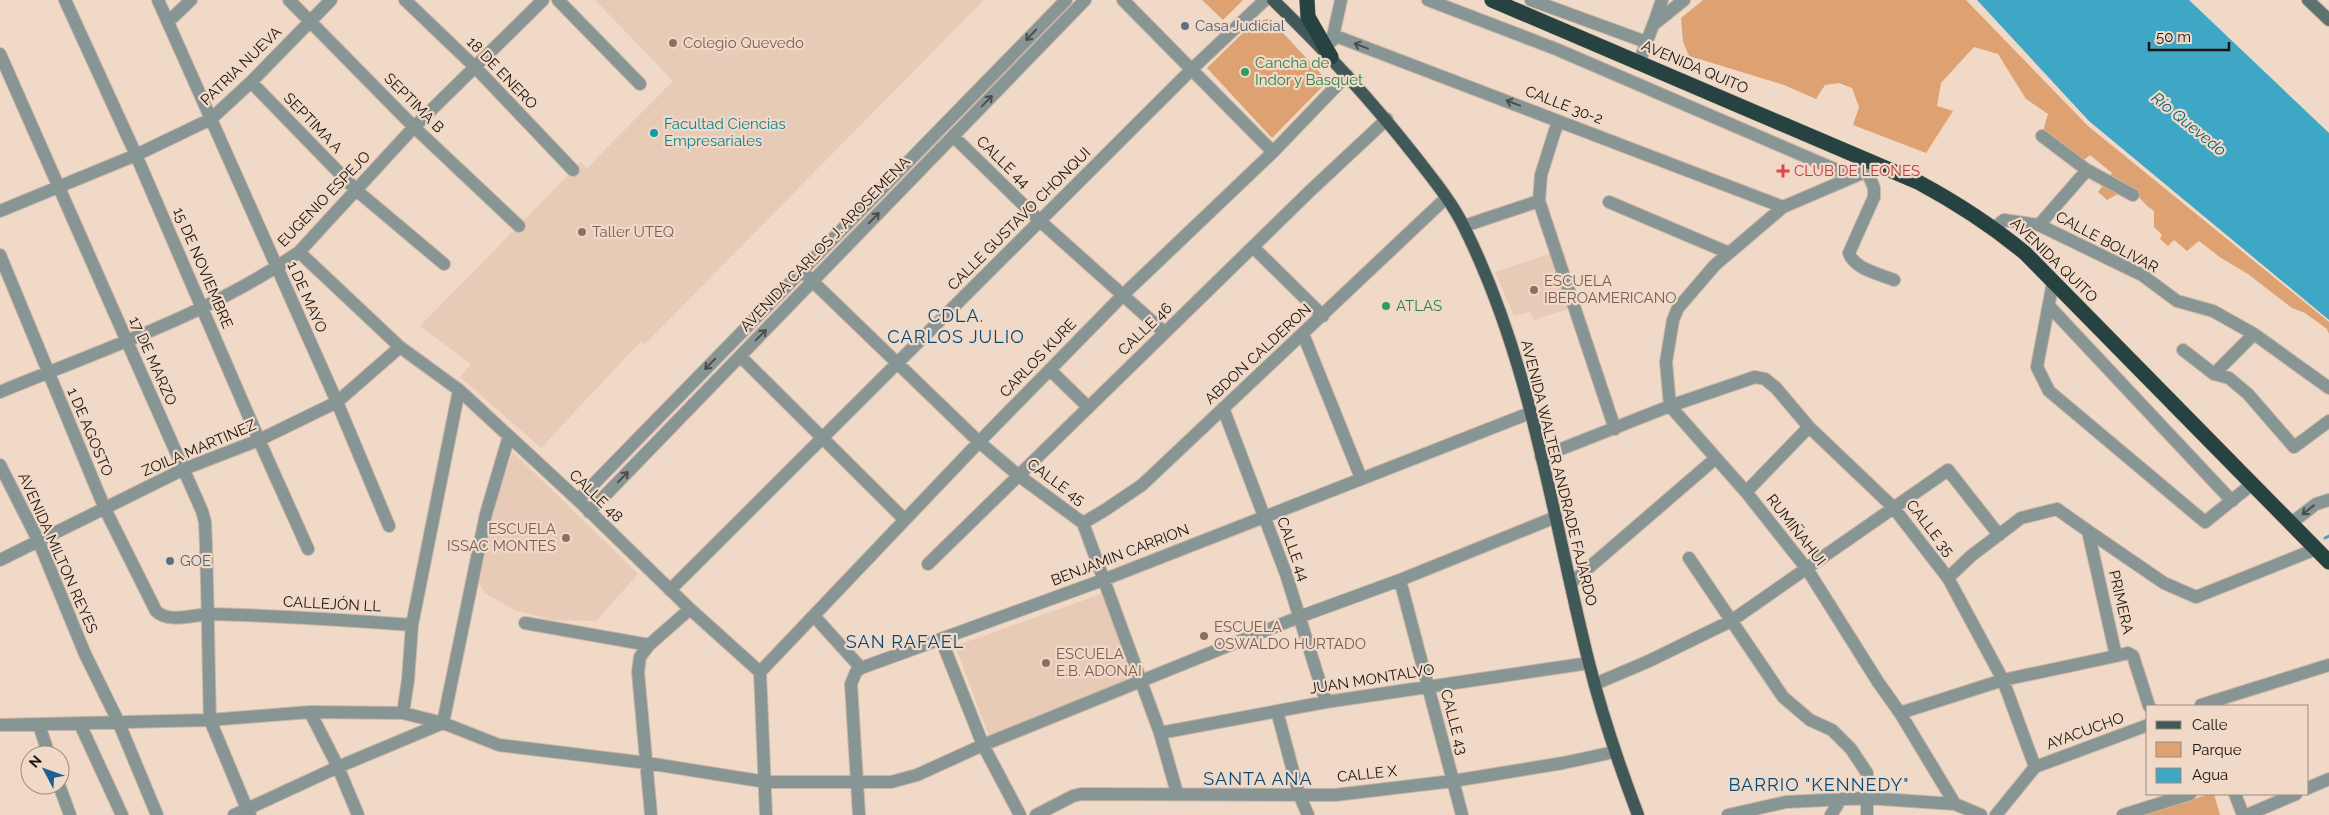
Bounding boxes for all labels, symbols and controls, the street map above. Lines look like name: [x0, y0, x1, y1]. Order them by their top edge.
place label: Casa Judicial: [1195, 17, 1286, 35]
marker: Casa Judicial: [1179, 20, 1191, 32]
scale bar: [2149, 20, 2229, 52]
street label: PATRIA NUEVA: [197, 23, 285, 109]
text: 50 m: [2156, 28, 2191, 46]
one-way arrow: [1025, 29, 1038, 41]
street label: 18 DE ENERO: [463, 33, 541, 113]
place label: Colegio Quevedo: [683, 34, 804, 52]
street label: AVENIDA QUITO: [1639, 36, 1751, 98]
marker: Colegio Quevedo: [667, 37, 679, 49]
one-way arrow: [1354, 41, 1369, 50]
place label: Cancha de Indor y Basquet: [1255, 54, 1363, 89]
marker: Cancha de Indor y Basquet: [1239, 66, 1251, 78]
street label: SEPTIMA B: [380, 69, 448, 137]
street label: CALLE 30-2: [1522, 82, 1606, 128]
water label: Río Quevedo: [2148, 88, 2230, 160]
street label: SEPTIMA A: [280, 89, 346, 157]
one-way arrow: [981, 95, 993, 108]
one-way arrow: [1506, 98, 1521, 107]
place label: Facultad Ciencias Empresariales: [664, 115, 786, 150]
marker: Facultad Ciencias Empresariales: [648, 127, 660, 139]
street label: CALLE 44: [973, 132, 1033, 192]
street label: CALLE GUSTAVO CHONQUI: [944, 144, 1094, 294]
street label: EUGENIO ESPEJO: [274, 147, 374, 251]
street label: AVENIDA CARLOS J. AROSEMENA: [736, 153, 914, 335]
place label: CLUB DE LEONES: [1794, 162, 1920, 180]
marker: CLUB DE LEONES: [1776, 164, 1790, 178]
street label: 15 DE NOVIEMBRE: [169, 205, 237, 331]
street label: CALLE BOLIVAR: [2053, 207, 2162, 277]
one-way arrow: [868, 212, 880, 224]
street label: AVENIDA QUITO: [2007, 214, 2101, 306]
place label: Taller UTEQ: [592, 223, 674, 241]
marker: Taller UTEQ: [576, 226, 588, 238]
street label: 1 DE MAYO: [283, 258, 331, 336]
place label: ESCUELA IBEROAMERICANO: [1544, 272, 1677, 307]
marker: ESCUELA IBEROAMERICANO: [1528, 284, 1540, 296]
place label: ATLAS: [1396, 297, 1442, 315]
street label: CALLE 46: [1114, 299, 1176, 359]
street label: ABDON CALDERON: [1201, 300, 1315, 408]
marker: ATLAS: [1380, 300, 1392, 312]
district label: CDLA. CARLOS JULIO: [887, 305, 1025, 347]
street label: 17 DE MARZO: [125, 314, 181, 408]
street label: CARLOS KURE: [996, 315, 1080, 401]
one-way arrow: [755, 328, 767, 341]
street label: AVENIDA WALTER ANDRADE FAJARDO: [1517, 338, 1601, 608]
one-way arrow: [704, 358, 716, 370]
street label: 1 DE AGOSTO: [63, 385, 117, 479]
street label: ZOILA MARTINEZ: [139, 416, 259, 480]
street label: CALLE 45: [1024, 455, 1088, 509]
street label: CALLE 48: [565, 466, 627, 526]
street label: AVENIDA MILTON REYES: [14, 470, 102, 636]
one-way arrow: [617, 470, 629, 483]
street label: RUMIÑAHUI: [1762, 491, 1830, 569]
street label: CALLE 35: [1902, 496, 1958, 560]
one-way arrow: [2302, 504, 2315, 515]
street label: CALLE 44: [1273, 514, 1313, 584]
place label: ESCUELA ISSAC MONTES: [447, 520, 556, 555]
street label: BENJAMIN CARRION: [1048, 520, 1192, 590]
marker: ESCUELA ISSAC MONTES: [560, 532, 572, 544]
place label: GOE: [180, 552, 211, 570]
marker: GOE: [164, 555, 176, 567]
street label: PRIMERA: [2105, 568, 2137, 636]
street label: CALLEJÓN LL: [282, 592, 382, 616]
place label: ESCUELA OSWALDO HURTADO: [1214, 618, 1366, 653]
marker: ESCUELA OSWALDO HURTADO: [1198, 630, 1210, 642]
district label: SAN RAFAEL: [846, 631, 964, 652]
place label: ESCUELA E.B. ADONAI: [1056, 645, 1142, 680]
marker: ESCUELA E.B. ADONAI: [1040, 657, 1052, 669]
street label: JUAN MONTALVO: [1308, 660, 1436, 698]
street label: CALLE 43: [1437, 687, 1471, 757]
legend: [2146, 705, 2309, 795]
street label: AYACUCHO: [2044, 709, 2126, 753]
text: Calle: [2192, 716, 2228, 734]
text: Parque: [2192, 741, 2242, 759]
north arrow: [20, 745, 70, 795]
text: N: [26, 752, 45, 771]
street label: CALLE X: [1336, 762, 1398, 786]
text: Agua: [2192, 766, 2228, 784]
district label: SANTA ANA: [1203, 768, 1313, 789]
district label: BARRIO "KENNEDY": [1728, 774, 1910, 795]

